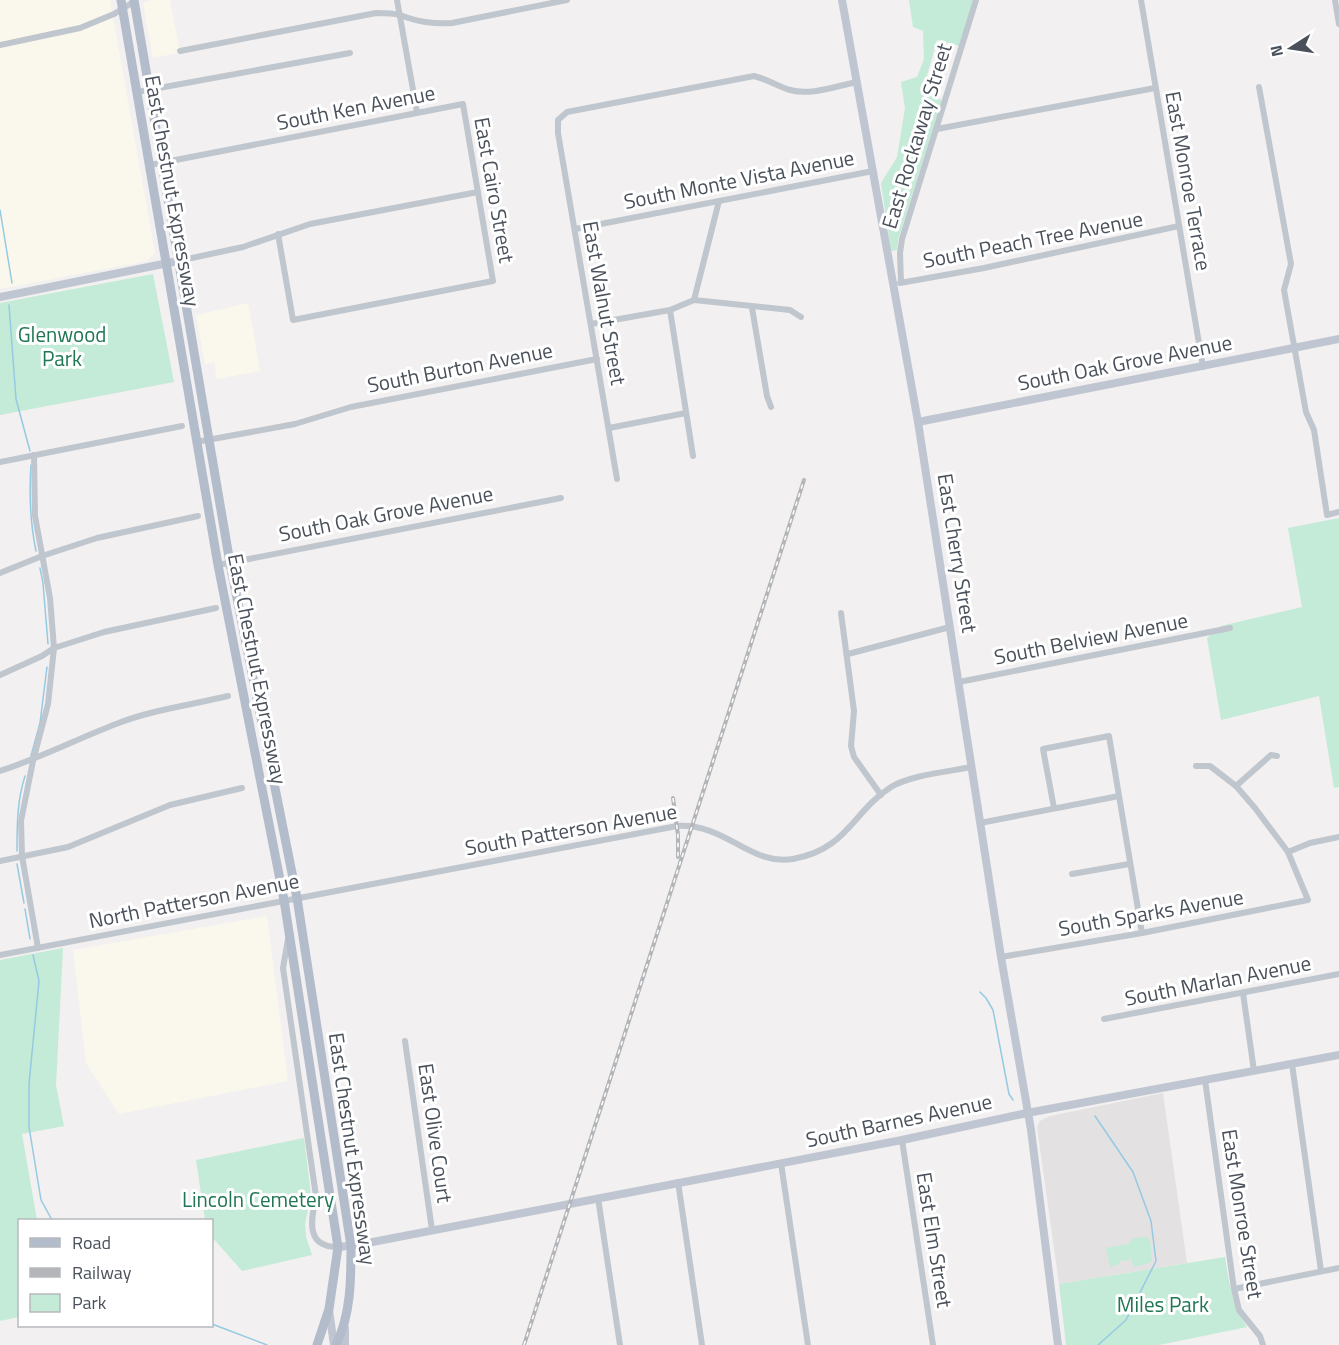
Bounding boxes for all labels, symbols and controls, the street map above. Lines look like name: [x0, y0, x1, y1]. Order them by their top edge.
north arrow: [1261, 18, 1321, 78]
street label: East Rockaway Street: [873, 38, 960, 232]
text: N: [1263, 43, 1289, 59]
street label: East Chestnut Expressway: [137, 73, 209, 309]
street label: South Ken Avenue: [274, 76, 438, 138]
street label: East Monroe Terrace: [1157, 89, 1221, 273]
street label: East Cairo Street: [466, 114, 524, 266]
street label: South Monte Vista Avenue: [621, 141, 857, 217]
street label: South Peach Tree Avenue: [920, 202, 1145, 276]
street label: East Walnut Street: [575, 218, 635, 388]
park label: Glenwood Park: [18, 318, 106, 374]
street label: South Oak Grove Avenue: [1015, 326, 1235, 398]
street label: South Burton Avenue: [364, 333, 555, 401]
street label: East Cherry Street: [930, 471, 986, 635]
street label: South Oak Grove Avenue: [276, 477, 496, 549]
street label: East Chestnut Expressway: [220, 551, 296, 787]
street label: South Belview Avenue: [991, 604, 1190, 672]
street label: South Patterson Avenue: [462, 795, 679, 863]
street label: North Patterson Avenue: [86, 864, 302, 936]
street label: South Sparks Avenue: [1056, 880, 1246, 944]
street label: South Marlan Avenue: [1122, 946, 1314, 1014]
street label: East Chestnut Expressway: [321, 1031, 385, 1267]
street label: East Olive Court: [410, 1061, 462, 1205]
street label: South Barnes Avenue: [803, 1085, 995, 1155]
street label: East Monroe Street: [1214, 1127, 1272, 1302]
street label: East Elm Street: [908, 1170, 962, 1310]
park label: Lincoln Cemetery: [182, 1183, 334, 1215]
legend: [18, 1219, 213, 1327]
text: Road: [72, 1229, 111, 1256]
text: Railway: [72, 1259, 132, 1286]
park label: Miles Park: [1117, 1288, 1209, 1320]
text: Park: [72, 1289, 107, 1316]

